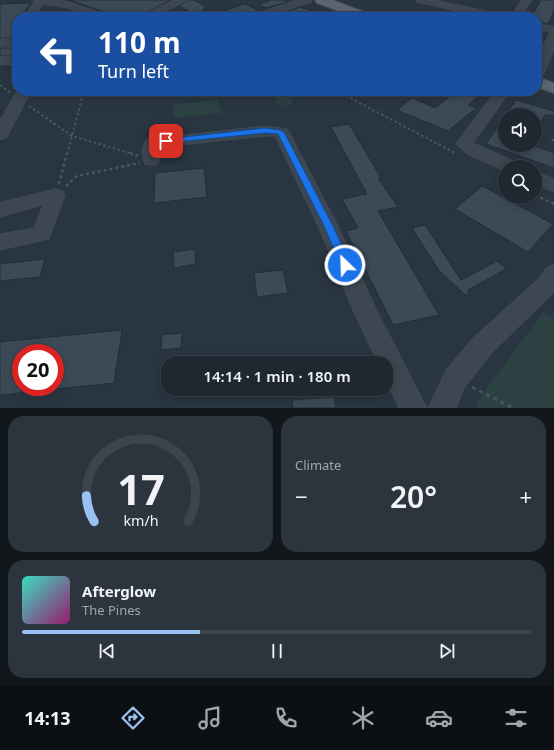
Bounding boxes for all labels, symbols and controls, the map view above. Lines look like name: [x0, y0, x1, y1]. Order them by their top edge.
text: 110 m: [98, 23, 181, 61]
icon: left: [32, 28, 84, 80]
text: Turn left: [98, 59, 169, 83]
map controls: [498, 108, 542, 204]
button: sound: [498, 108, 542, 152]
pin: [149, 124, 183, 158]
icon: arrive: [155, 130, 177, 152]
button: search: [498, 160, 542, 204]
position arrow: [324, 244, 366, 286]
speed limit sign: 20: [12, 344, 64, 396]
text: 14:14 · 1 min · 180 m: [203, 366, 351, 386]
text: Climate: [295, 456, 341, 474]
text: 17: [117, 461, 164, 517]
text: 20°: [390, 476, 437, 517]
text: −: [295, 481, 308, 511]
text: +: [519, 481, 532, 511]
text: km/h: [123, 511, 158, 530]
text: Afterglow: [82, 581, 156, 601]
text: The Pines: [82, 601, 141, 619]
icon: previous: [96, 640, 118, 662]
icon: pause: [266, 640, 288, 662]
icon: next: [436, 640, 458, 662]
icon: directions: [119, 704, 147, 732]
icon: music: [196, 704, 224, 732]
icon: phone: [272, 704, 300, 732]
icon: climate: [349, 704, 377, 732]
icon: car: [425, 704, 453, 732]
icon: filters: [502, 704, 530, 732]
text: 14:13: [24, 706, 71, 730]

